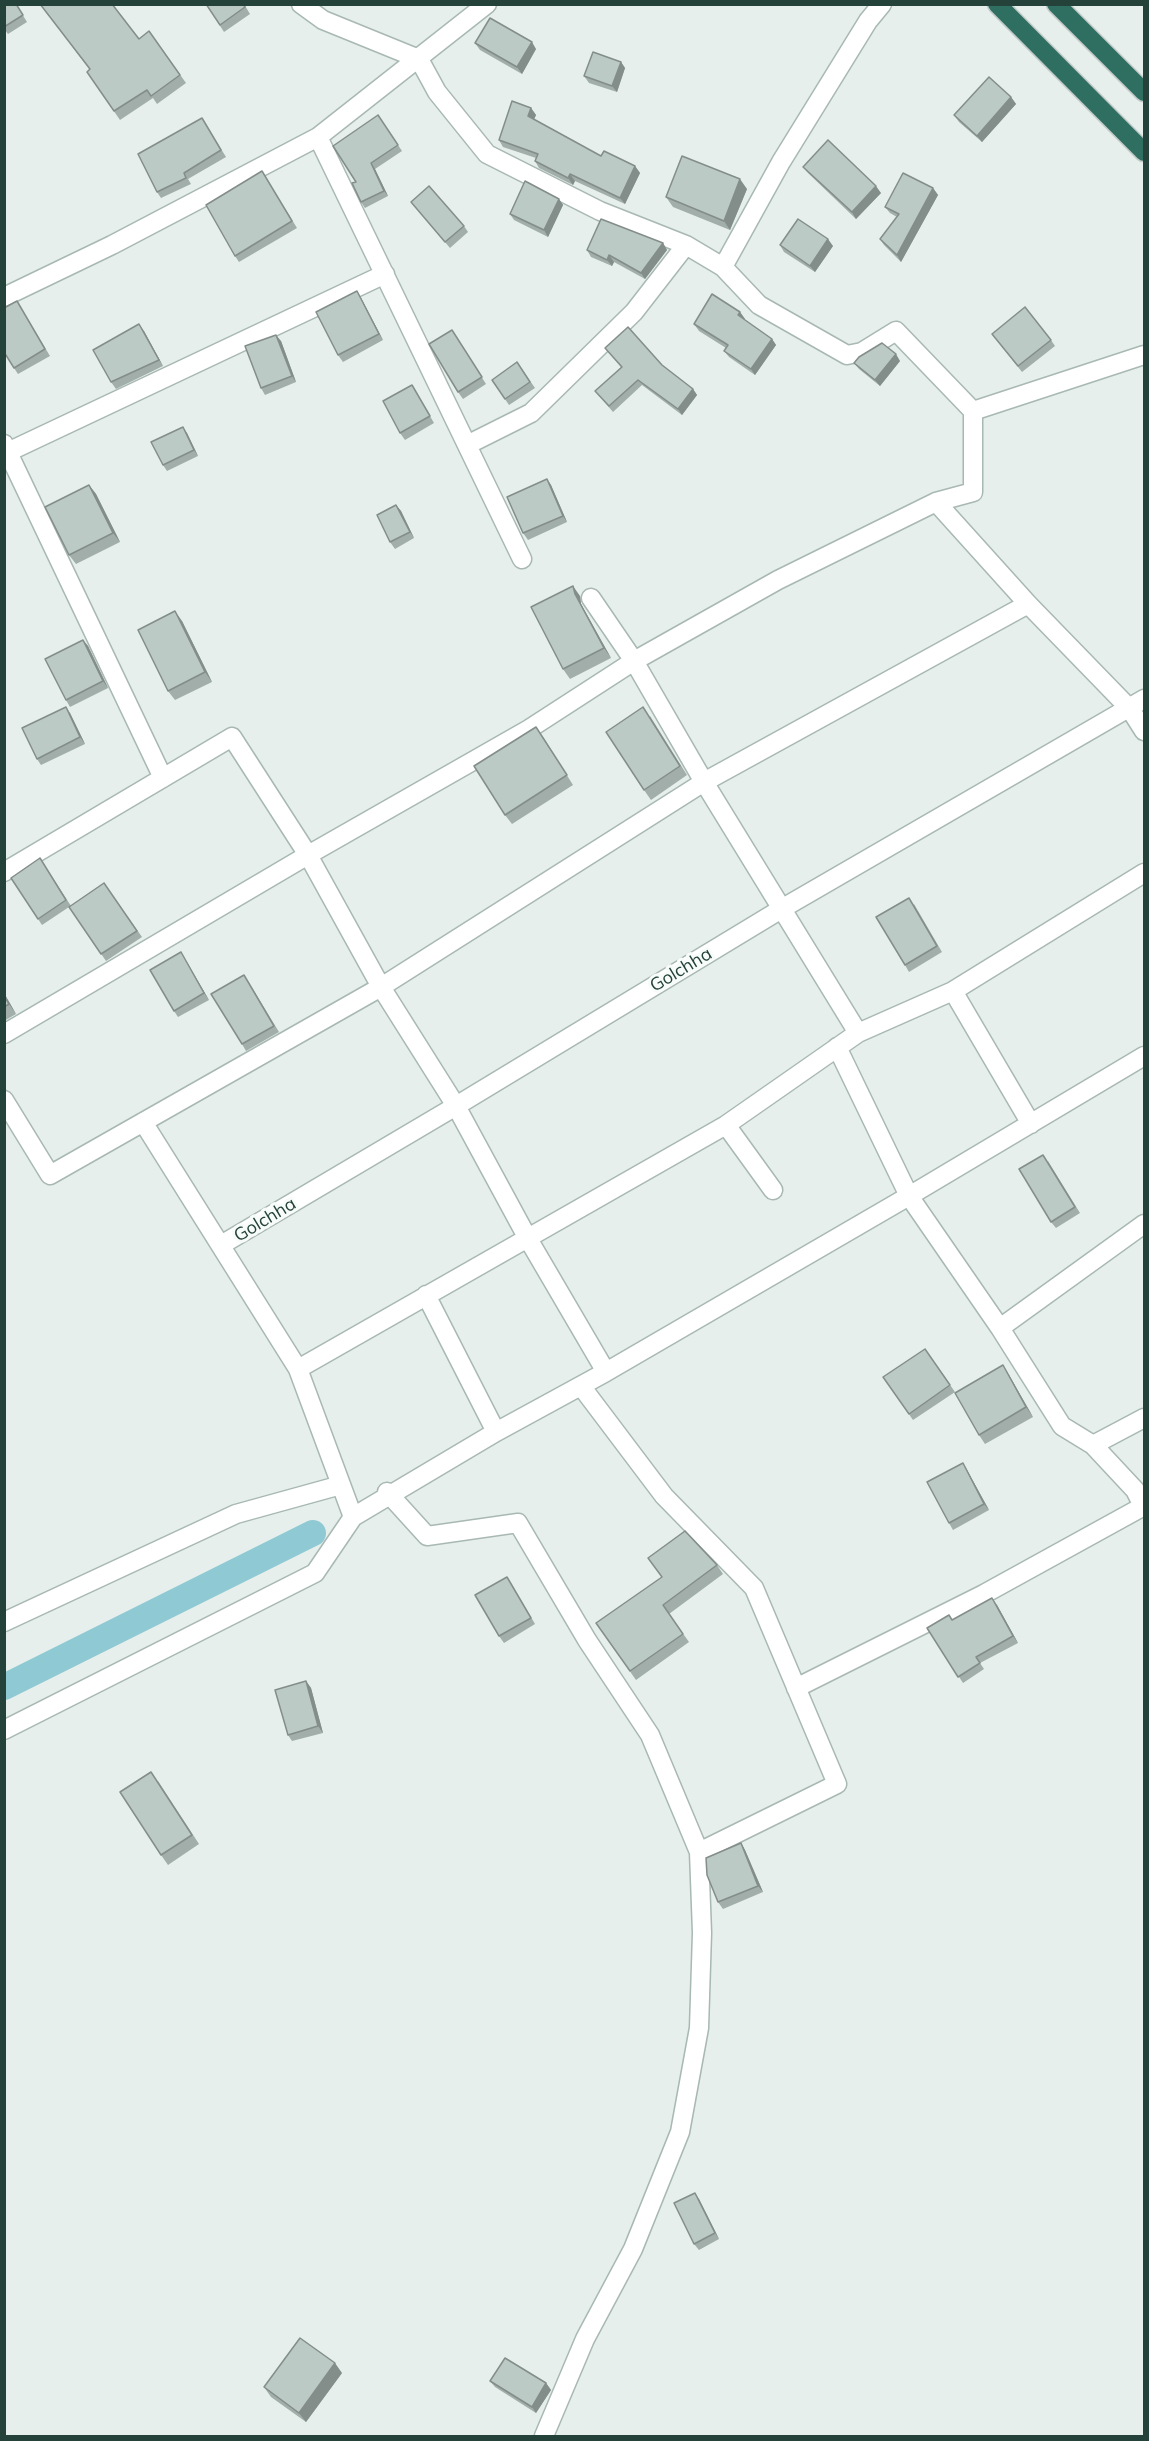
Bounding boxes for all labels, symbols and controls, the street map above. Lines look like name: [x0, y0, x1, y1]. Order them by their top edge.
street label: Golchha: [646, 943, 716, 997]
street label: Golchha: [230, 1193, 300, 1247]

